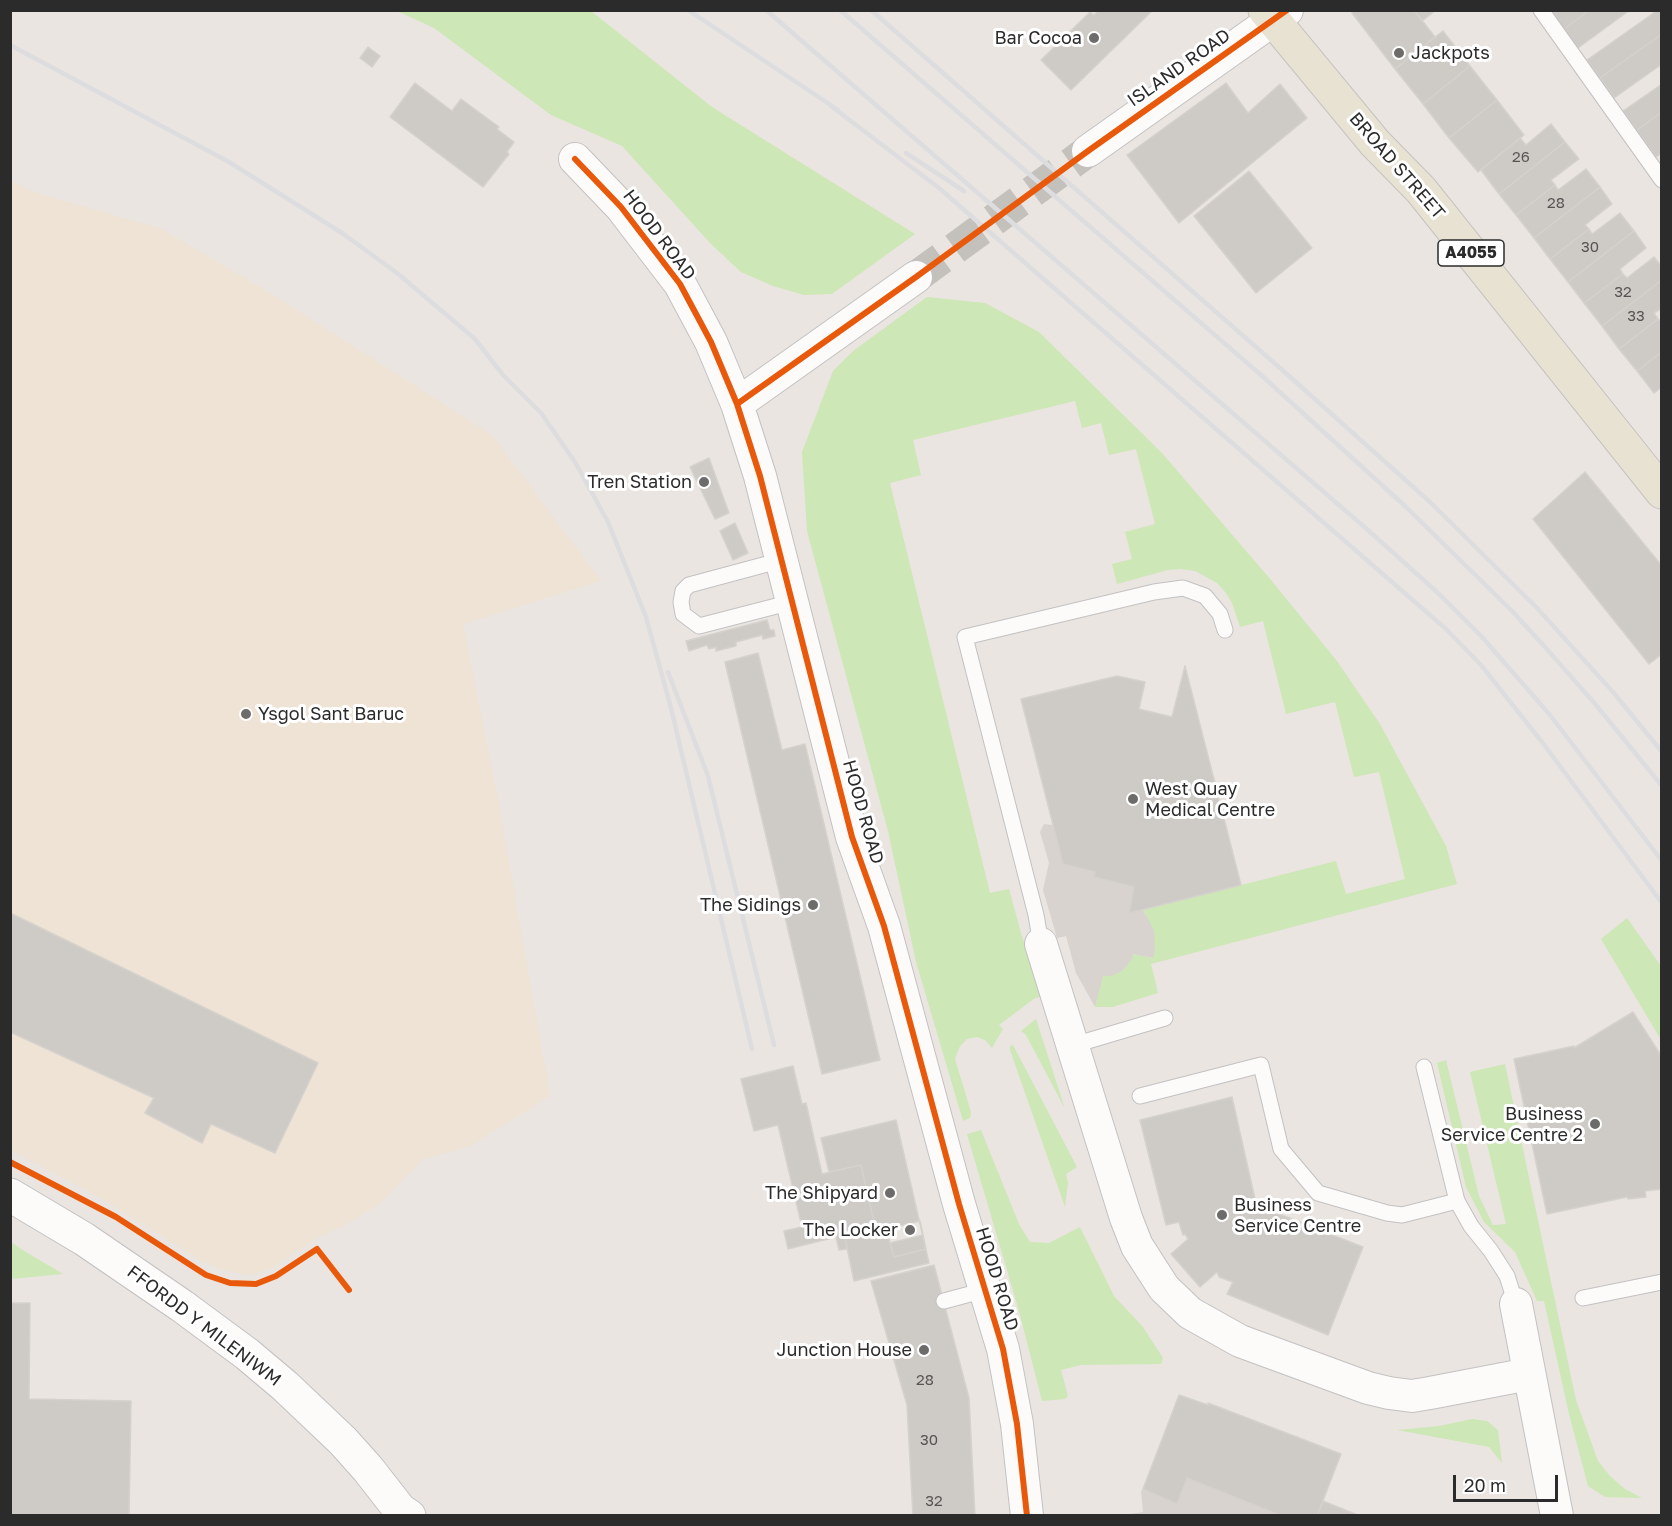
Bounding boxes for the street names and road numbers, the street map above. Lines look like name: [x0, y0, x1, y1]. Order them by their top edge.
street label: ISLAND ROAD: [1123, 25, 1235, 111]
street label: BROAD STREET: [1345, 108, 1449, 224]
street label: HOOD ROAD: [618, 186, 700, 284]
road number: A4055: [1438, 240, 1504, 266]
street label: HOOD ROAD: [838, 757, 888, 867]
street label: HOOD ROAD: [971, 1225, 1023, 1333]
street label: FFORDD Y MILENIWM: [123, 1261, 285, 1391]

